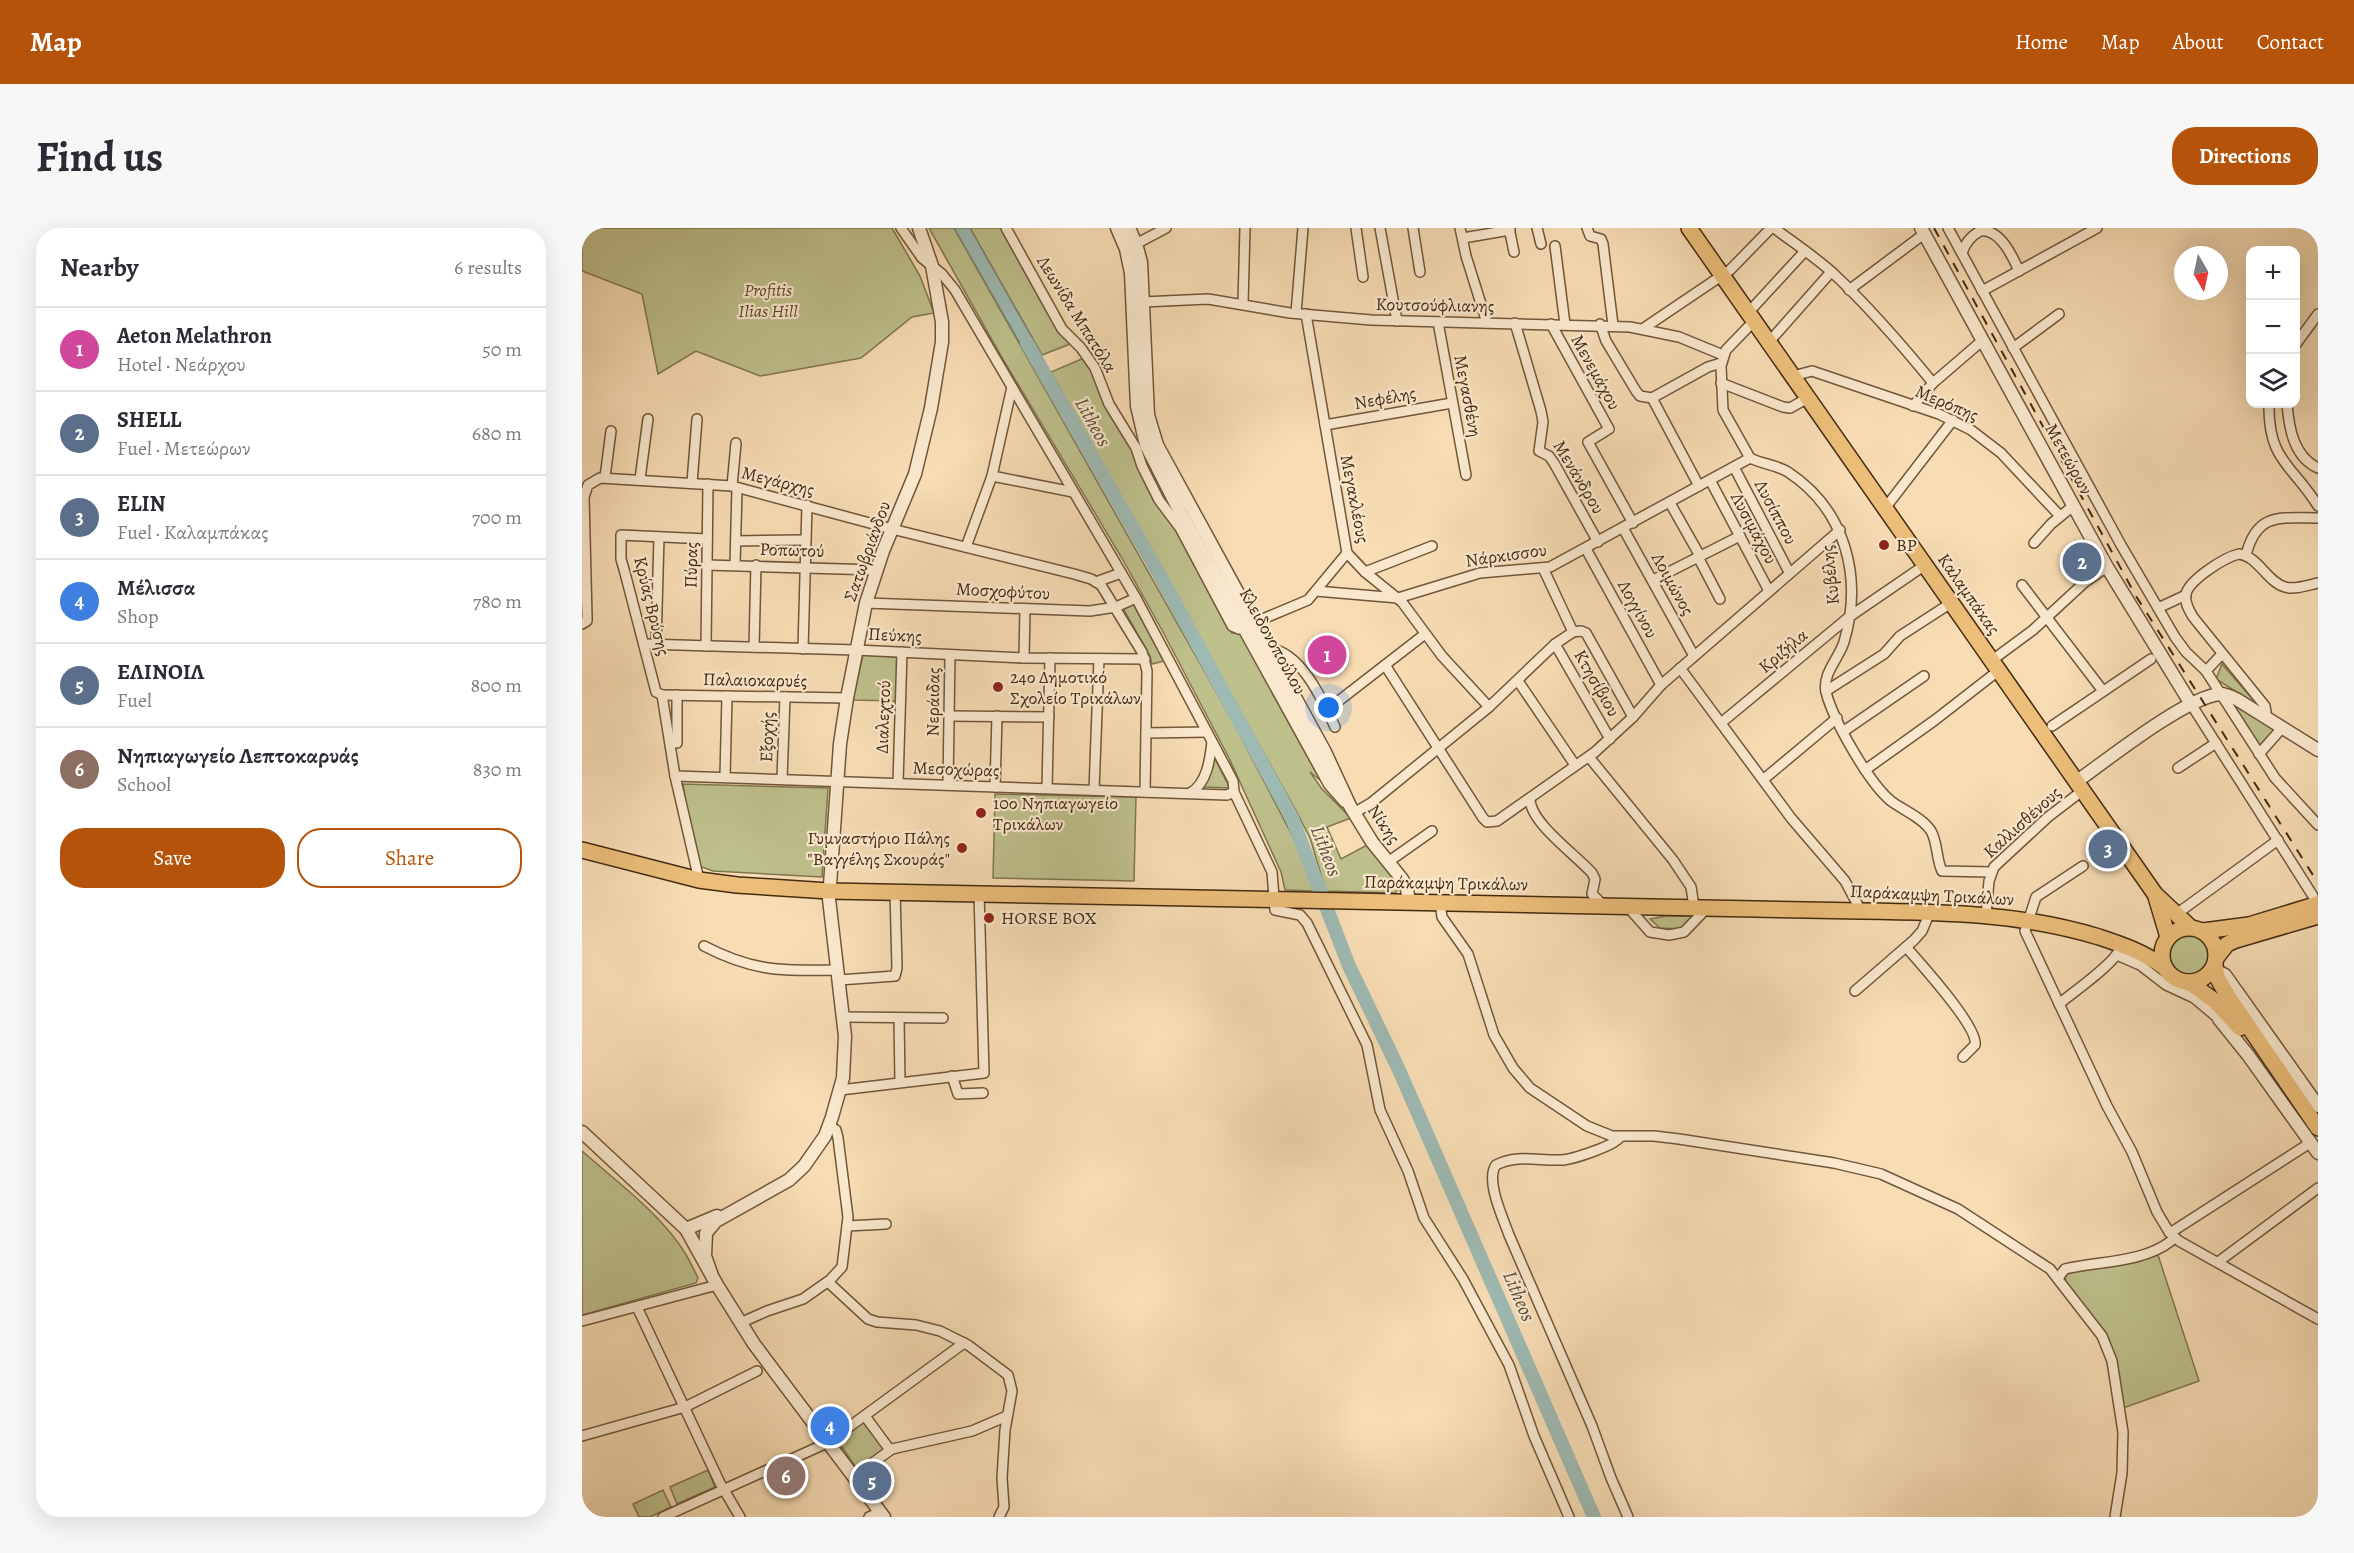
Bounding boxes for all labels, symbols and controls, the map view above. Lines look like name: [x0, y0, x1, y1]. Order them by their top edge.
text: Map: [30, 23, 82, 61]
text: Home: [2015, 28, 2068, 56]
text: Map: [2101, 28, 2139, 56]
text: About: [2172, 28, 2224, 56]
text: Contact: [2257, 28, 2324, 56]
button: Directions: [2172, 127, 2318, 185]
text: Find us: [36, 128, 163, 185]
north arrow: [2174, 246, 2228, 300]
map controls: [2246, 246, 2300, 408]
button: +: [2246, 246, 2300, 300]
text: Nearby: [60, 250, 139, 285]
street label: Λεωνίδα Μπατόλα: [1031, 250, 1123, 377]
text: 6 results: [454, 254, 522, 281]
park label: Profitis Ilias Hill: [738, 278, 798, 323]
street label: Κουτσούφλιανης: [1375, 292, 1495, 318]
button: −: [2246, 300, 2300, 354]
text: Aeton Melathron: [117, 321, 272, 351]
street label: Μενεμάχου: [1565, 330, 1627, 414]
text: 1: [76, 336, 83, 363]
text: 50 m: [482, 336, 522, 363]
text: Hotel · Νεάρχου: [117, 351, 246, 378]
street label: Μεγασθένη: [1448, 353, 1488, 439]
button: layers: [2246, 354, 2300, 408]
street label: Μερόπης: [1912, 379, 1982, 427]
street label: Νεφέλης: [1352, 381, 1418, 415]
water label: Litheos: [1068, 392, 1118, 452]
text: SHELL: [117, 405, 181, 435]
street label: Μετεώρων: [2040, 419, 2098, 499]
text: 2: [75, 420, 84, 447]
text: 680 m: [472, 420, 522, 447]
text: Fuel · Μετεώρων: [117, 435, 250, 462]
street label: Μενάνδρου: [1548, 436, 1610, 518]
street label: Μεγακλέους: [1335, 453, 1375, 545]
street label: Μεγάρχης: [739, 460, 817, 502]
street label: Λυσίππου: [1748, 474, 1803, 549]
street label: Λυσιμάχου: [1725, 487, 1783, 568]
text: ELIN: [117, 489, 166, 519]
street label: Σατωβριάνδου: [838, 498, 896, 604]
text: 3: [75, 504, 84, 531]
text: 700 m: [472, 504, 522, 531]
text: Fuel · Καλαμπάκας: [117, 519, 269, 546]
place label: BP: [1896, 533, 1917, 557]
street label: Ροπωτού: [759, 537, 825, 563]
street label: Νάρκισσου: [1464, 537, 1548, 573]
marker: BP: [1877, 538, 1891, 552]
pin: 2: [2062, 540, 2102, 584]
street label: Πύρας: [679, 542, 703, 588]
street label: Κυβέλης: [1815, 544, 1845, 606]
street label: Λοιμώνος: [1645, 548, 1700, 620]
street label: Καλαμπάκας: [1932, 548, 2006, 640]
street label: Κρύας Βρύσης: [628, 554, 676, 658]
text: Μέλισσα: [117, 573, 196, 603]
street label: Λογγίνου: [1612, 575, 1664, 642]
street label: Μοσχοφύτου: [955, 577, 1051, 605]
street label: Κλειδονοπούλου: [1234, 583, 1312, 699]
text: 4: [75, 588, 84, 615]
text: 780 m: [473, 588, 522, 615]
text: Shop: [117, 603, 159, 630]
street label: Πεύκης: [868, 622, 922, 648]
street label: Κριζήλα: [1753, 623, 1813, 679]
pin: 1: [1308, 632, 1346, 678]
street label: Κτησίβιου: [1568, 645, 1626, 721]
text: ΕΛΙΝΟΙΛ: [117, 657, 204, 687]
place label: 24ο Δημοτικό Σχολείο Τρικάλων: [1010, 665, 1141, 710]
street label: Παλαιοκαρυές: [703, 667, 807, 693]
street label: Νεράιδας: [920, 667, 946, 737]
text: 5: [75, 672, 84, 699]
text: 800 m: [470, 672, 522, 699]
street label: Διαλεχτού: [870, 680, 896, 754]
marker: 24ο Δημοτικό Σχολείο Τρικάλων: [991, 680, 1005, 694]
text: Fuel: [117, 687, 152, 714]
your location: [1314, 693, 1343, 722]
street label: Εξοχής: [754, 711, 780, 763]
text: Νηπιαγωγείο Λεπτοκαρυάς: [117, 741, 359, 771]
street label: Μεσοχώρας: [912, 755, 1000, 783]
text: 6: [75, 756, 84, 783]
text: 830 m: [473, 756, 522, 783]
text: School: [117, 771, 171, 798]
street label: Καλλισθένους: [1978, 781, 2066, 863]
place label: 10ο Νηπιαγωγείο Τρικάλων: [993, 791, 1118, 836]
street label: Νίκης: [1362, 799, 1406, 849]
marker: 10ο Νηπιαγωγείο Τρικάλων: [974, 806, 988, 820]
water label: Litheos: [1304, 822, 1348, 881]
place label: Γυμναστήριο Πάλης "Βαγγέλης Σκουράς": [807, 826, 950, 871]
pin: 3: [2088, 826, 2128, 872]
button: Save: [60, 828, 285, 888]
button: Share: [297, 828, 522, 888]
marker: Γυμναστήριο Πάλης "Βαγγέλης Σκουράς": [955, 841, 969, 855]
street label: Παράκαμψη Τρικάλων: [1364, 870, 1528, 896]
street label: Παράκαμψη Τρικάλων: [1849, 879, 2015, 911]
place label: HORSE BOX: [1001, 906, 1097, 930]
marker: HORSE BOX: [982, 911, 996, 925]
water label: Litheos: [1496, 1267, 1542, 1326]
pin: 4: [810, 1404, 850, 1448]
pin: 6: [766, 1454, 806, 1498]
pin: 5: [852, 1458, 892, 1504]

